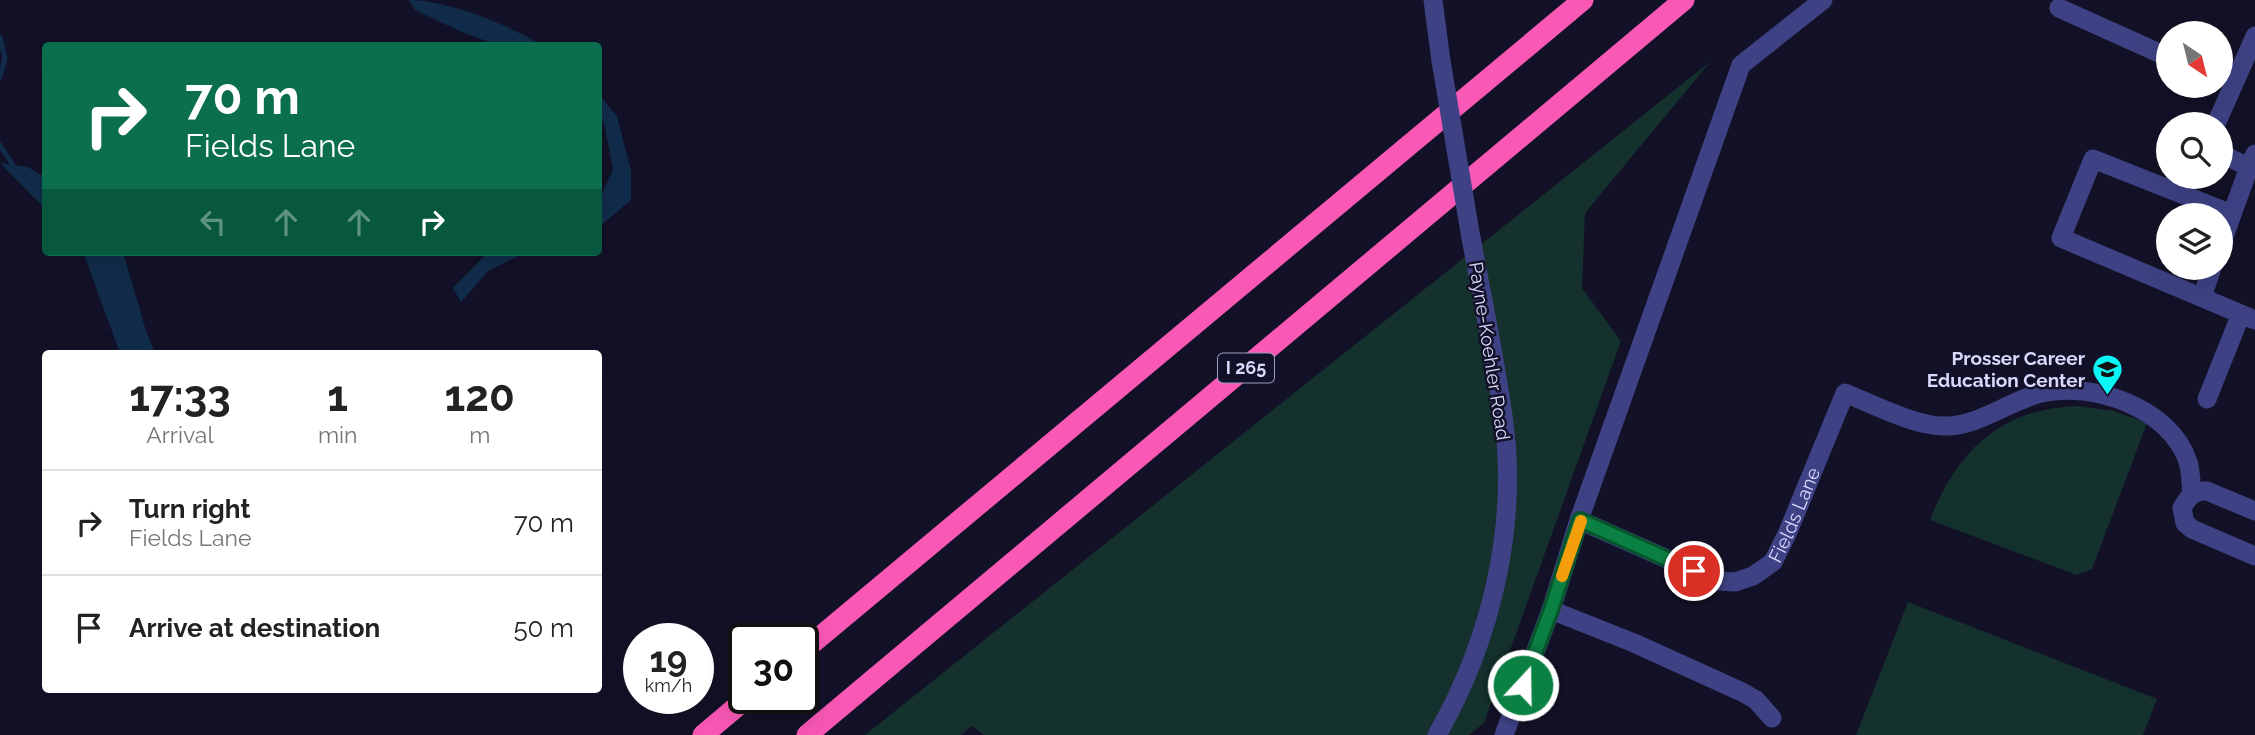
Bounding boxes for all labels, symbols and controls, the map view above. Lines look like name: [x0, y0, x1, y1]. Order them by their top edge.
north arrow: [2156, 21, 2233, 98]
map controls: [2156, 21, 2233, 280]
text: 70 m: [185, 68, 300, 125]
icon: right: [70, 70, 161, 161]
button: search: [2156, 112, 2233, 189]
text: Fields Lane: [185, 127, 355, 164]
icon: left: [194, 203, 232, 241]
icon: ahead: [267, 203, 305, 241]
icon: ahead: [340, 203, 378, 241]
icon: right: [413, 203, 451, 241]
button: layers: [2156, 203, 2233, 280]
street label: Payne-Koehler Road: [1465, 260, 1515, 442]
place label: Prosser Career Education Center: [1927, 347, 2086, 391]
school or university icon: Prosser Career Education Center: [2091, 352, 2125, 396]
road number: I 265: [1218, 354, 1274, 382]
text: 17:33: [129, 372, 231, 421]
text: 1: [327, 372, 348, 421]
text: 120: [445, 372, 515, 421]
text: Arrival: [146, 421, 214, 448]
text: min: [318, 421, 357, 448]
text: m: [469, 421, 490, 448]
street label: Fields Lane: [1764, 464, 1824, 566]
text: Turn right: [129, 494, 250, 524]
icon: right: [70, 504, 108, 542]
text: 70 m: [514, 508, 574, 538]
text: Fields Lane: [129, 524, 251, 551]
pin: [1664, 541, 1724, 601]
icon: arrive: [1675, 552, 1713, 590]
icon: arrive: [70, 609, 108, 647]
text: Arrive at destination: [129, 613, 380, 643]
text: 50 m: [513, 613, 574, 643]
speed limit sign: 30: [728, 623, 819, 714]
text: 19: [650, 639, 687, 680]
position arrow: [1486, 648, 1560, 722]
text: km/h: [645, 675, 692, 696]

